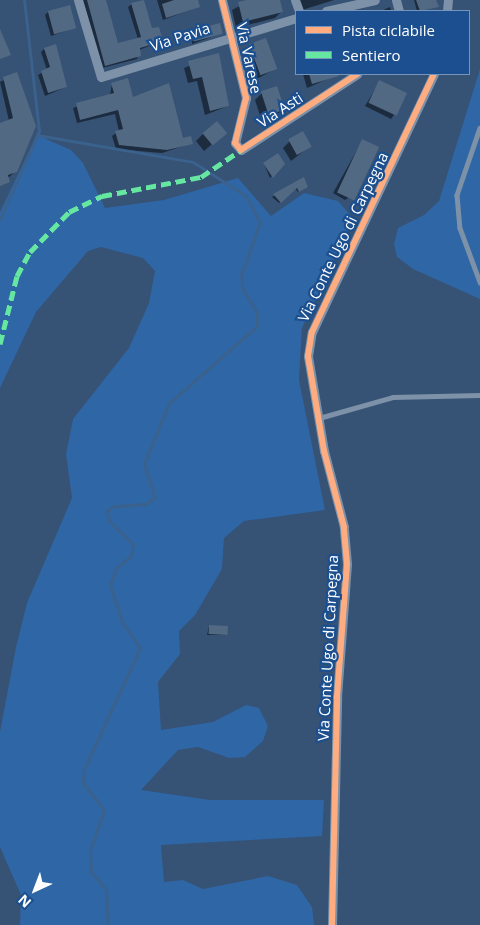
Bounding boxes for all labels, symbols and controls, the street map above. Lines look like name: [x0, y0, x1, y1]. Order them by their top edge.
legend: [295, 10, 470, 75]
street label: Via Pavia: [148, 19, 212, 55]
text: Pista ciclabile: [342, 20, 435, 40]
street label: Via Varese: [233, 21, 265, 95]
text: Sentiero: [342, 45, 401, 65]
street label: Via Asti: [254, 89, 306, 131]
street label: Via Conte Ugo di Carpegna: [294, 149, 392, 325]
street label: Via Conte Ugo di Carpegna: [314, 554, 342, 742]
north arrow: [10, 865, 60, 915]
text: N: [14, 891, 35, 912]

